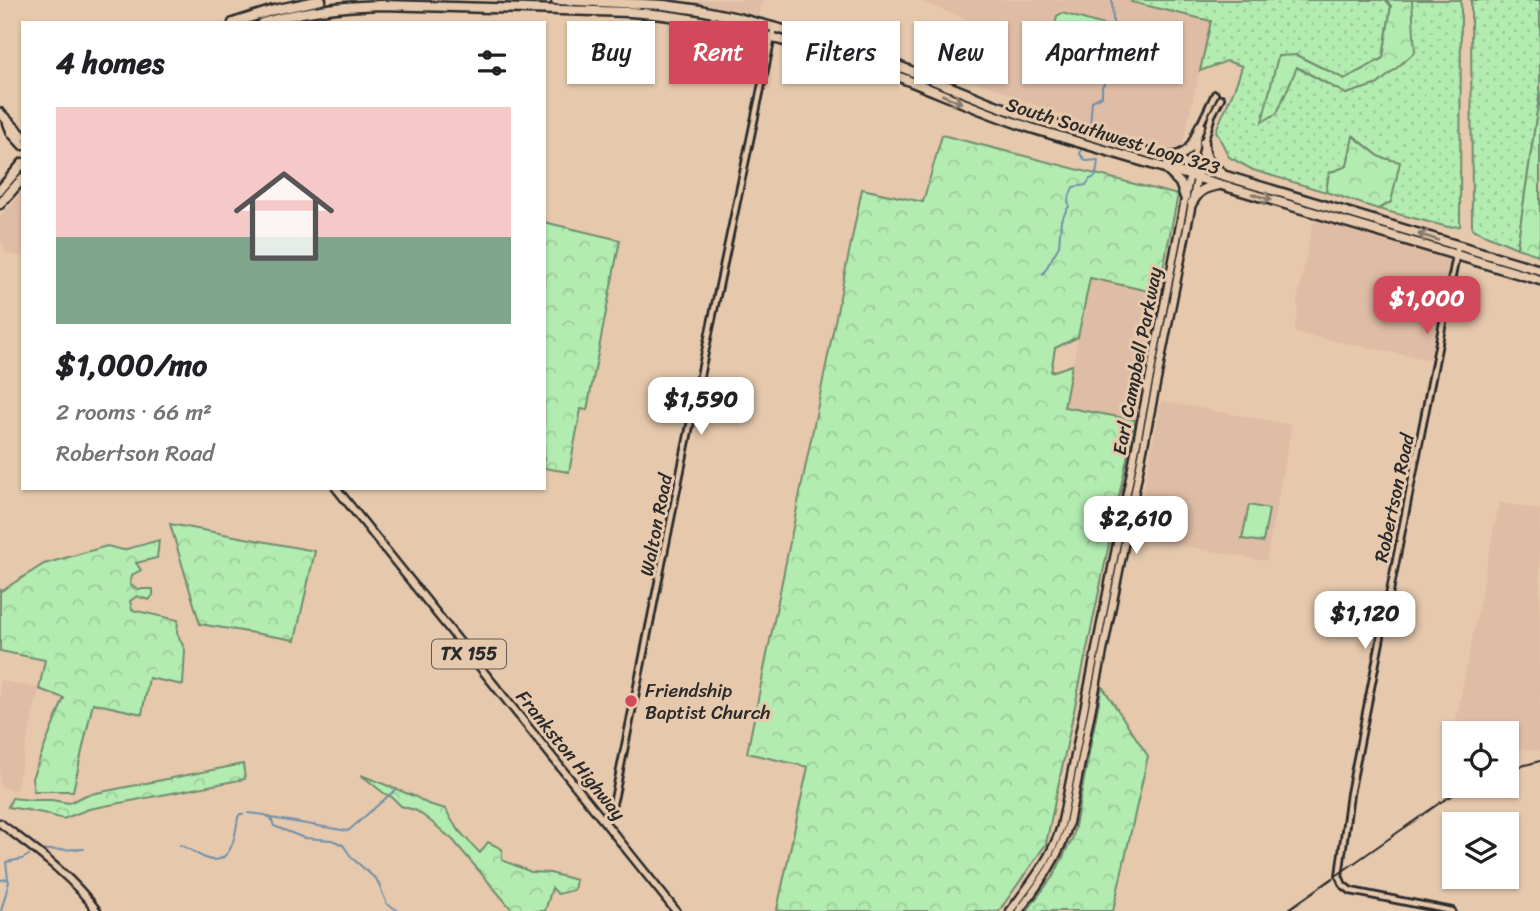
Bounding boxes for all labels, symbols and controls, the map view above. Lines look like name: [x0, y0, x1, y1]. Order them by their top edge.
chip: Buy: [567, 21, 655, 84]
chip: Rent: [669, 21, 768, 84]
chip: Filters: [782, 21, 900, 84]
chip: New: [914, 21, 1008, 84]
chip: Apartment: [1022, 21, 1183, 84]
text: 4 homes: [56, 36, 164, 90]
icon: filters: [473, 44, 511, 82]
street label: South Southwest Loop 323: [1002, 88, 1225, 184]
one-way arrow: [941, 93, 962, 106]
icon: home: [221, 153, 347, 279]
one-way arrow: [1251, 192, 1273, 205]
one-way arrow: [1417, 229, 1439, 242]
street label: Earl Campbell Parkway: [1103, 264, 1171, 458]
pin: $1,000: [1370, 276, 1484, 336]
text: $1,000: [1389, 278, 1465, 319]
text: $1,000/mo: [56, 338, 207, 392]
pin: $1,590: [644, 378, 758, 437]
text: $1,590: [664, 379, 738, 420]
text: 2 rooms · 66 m²: [56, 392, 212, 433]
street label: Robertson Road: [1364, 429, 1424, 565]
text: Robertson Road: [56, 433, 214, 474]
street label: Walton Road: [630, 469, 682, 579]
pin: $2,610: [1079, 496, 1193, 556]
text: $2,610: [1100, 498, 1172, 539]
pin: $1,120: [1308, 592, 1422, 651]
text: $1,120: [1330, 593, 1400, 634]
road number: TX 155: [432, 640, 506, 668]
place label: Friendship Baptist Church: [645, 674, 770, 729]
street label: Frankston Highway: [508, 682, 634, 828]
marker: Friendship Baptist Church: [623, 693, 639, 709]
map controls: [1442, 721, 1519, 889]
button: locate: [1442, 721, 1519, 798]
button: layers: [1442, 812, 1519, 889]

